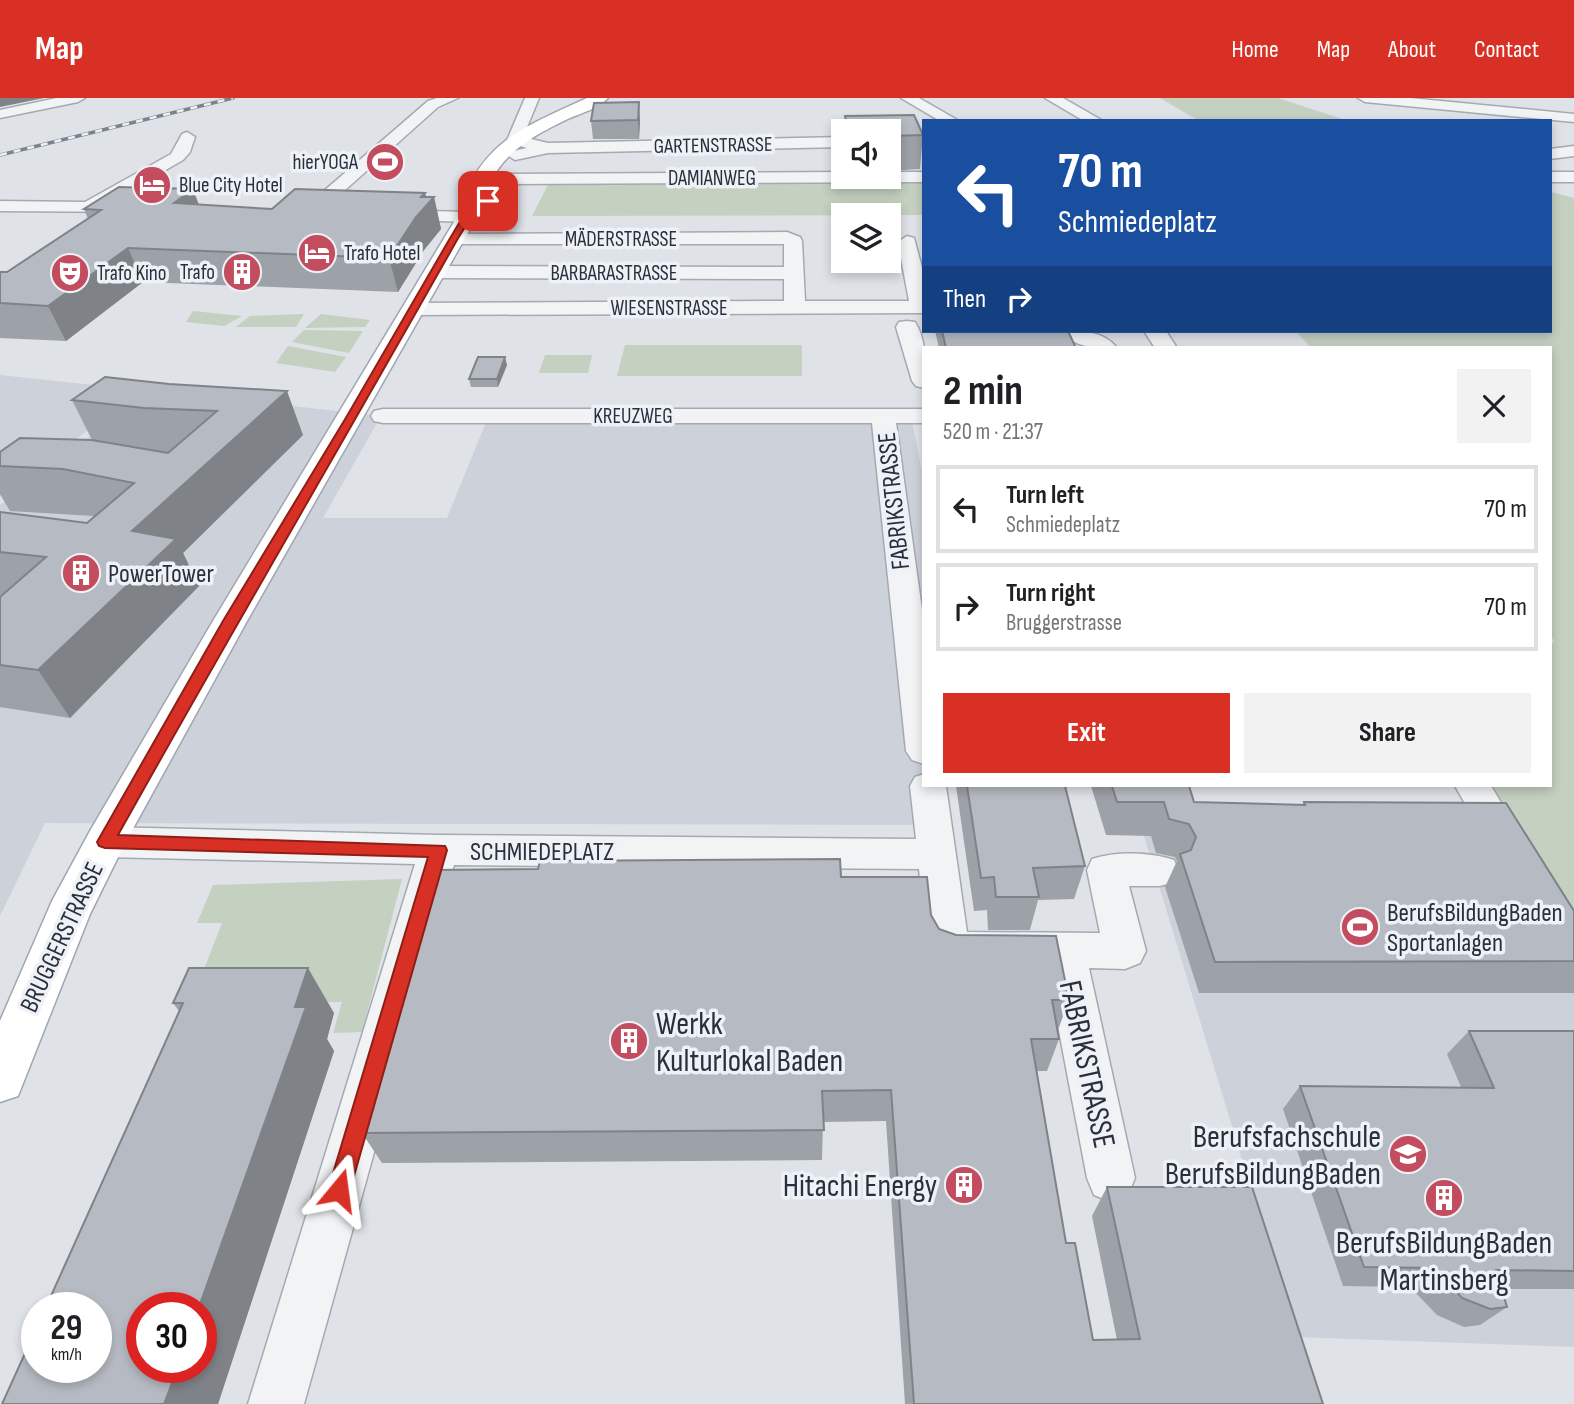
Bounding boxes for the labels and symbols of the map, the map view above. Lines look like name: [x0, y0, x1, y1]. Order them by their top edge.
street label: GARTENSTRASSE: [653, 132, 773, 159]
sports icon: hierYOGA: [364, 141, 406, 183]
place label: hierYOGA: [292, 150, 359, 175]
hotel icon: Blue City Hotel: [131, 164, 173, 206]
street label: DAMIANWEG: [668, 166, 756, 191]
pin: [458, 171, 518, 231]
place label: Blue City Hotel: [179, 173, 283, 198]
street label: MÄDERSTRASSE: [565, 227, 677, 252]
hotel icon: Trafo Hotel: [296, 232, 338, 274]
place label: Trafo Hotel: [344, 241, 420, 266]
building icon: Trafo: [221, 251, 263, 293]
theatre icon: Trafo Kino: [49, 252, 91, 294]
place label: Trafo: [180, 260, 215, 285]
place label: Trafo Kino: [97, 261, 167, 286]
street label: BARBARASTRASSE: [551, 261, 678, 286]
street label: WIESENSTRASSE: [610, 296, 728, 321]
street label: KREUZWEG: [593, 404, 673, 429]
street label: FABRIKSTRASSE: [872, 430, 917, 571]
building icon: PowerTower: [60, 552, 102, 594]
place label: PowerTower: [108, 559, 215, 590]
street label: SCHMIEDEPLATZ: [470, 837, 614, 868]
street label: BRUGGERSTRASSE: [14, 858, 111, 1018]
place label: BerufsBildungBaden Sportanlagen: [1387, 898, 1563, 959]
sports icon: BerufsBildungBaden Sportanlagen: [1339, 906, 1381, 948]
street label: FABRIKSTRASSE: [1050, 977, 1123, 1152]
place label: Werkk Kulturlokal Baden: [656, 1005, 843, 1081]
building icon: Werkk Kulturlokal Baden: [608, 1020, 650, 1062]
place label: Berufsfachschule BerufsBildungBaden: [1165, 1118, 1381, 1194]
school or university icon: Berufsfachschule BerufsBildungBaden: [1387, 1133, 1429, 1175]
position arrow: [302, 1153, 376, 1227]
building icon: Hitachi Energy: [943, 1164, 985, 1206]
place label: Hitachi Energy: [783, 1167, 937, 1206]
building icon: BerufsBildungBaden Martinsberg: [1423, 1177, 1465, 1219]
place label: BerufsBildungBaden Martinsberg: [1336, 1224, 1552, 1300]
speed limit sign: 30: [126, 1292, 217, 1383]

